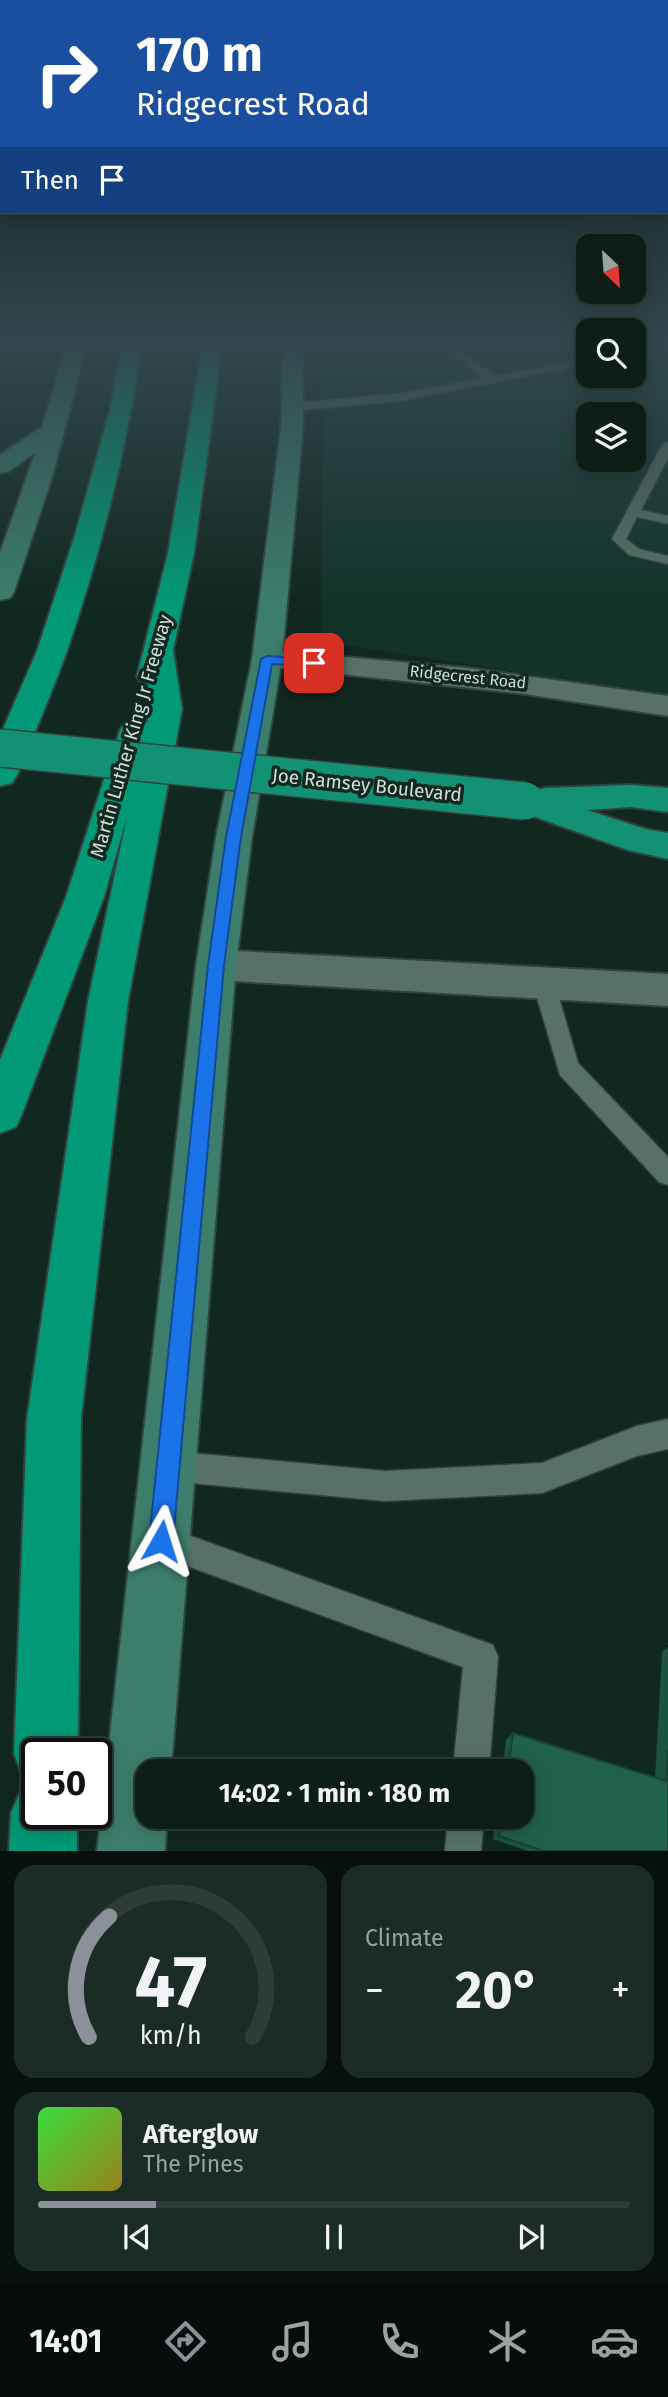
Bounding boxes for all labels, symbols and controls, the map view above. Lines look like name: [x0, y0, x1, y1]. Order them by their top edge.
text: 170 m: [136, 25, 263, 84]
icon: right: [21, 28, 112, 119]
text: Ridgecrest Road: [136, 85, 370, 123]
icon: arrive: [93, 161, 131, 199]
text: Then: [21, 165, 79, 196]
north arrow: [576, 234, 646, 304]
map controls: [576, 234, 646, 472]
button: search: [576, 318, 646, 388]
button: layers: [576, 402, 646, 472]
street label: Martin Luther King Jr Freeway: [85, 611, 177, 860]
pin: [284, 633, 344, 693]
icon: arrive: [295, 644, 333, 682]
street label: Ridgecrest Road: [409, 661, 527, 693]
street label: Joe Ramsey Boulevard: [271, 764, 463, 806]
position arrow: [124, 1504, 198, 1578]
speed limit sign: 50: [21, 1738, 112, 1829]
text: 14:02 · 1 min · 180 m: [219, 1778, 450, 1809]
text: Climate: [365, 1924, 444, 1952]
text: 47: [134, 1940, 207, 2027]
text: 20°: [455, 1959, 540, 2022]
text: −: [365, 1967, 384, 2013]
text: +: [611, 1967, 630, 2013]
text: km/h: [140, 2021, 201, 2051]
text: Afterglow: [143, 2119, 258, 2150]
text: The Pines: [143, 2150, 244, 2178]
icon: previous: [118, 2218, 156, 2256]
icon: pause: [315, 2218, 353, 2256]
icon: next: [512, 2218, 550, 2256]
icon: directions: [161, 2317, 210, 2366]
icon: music: [268, 2317, 317, 2366]
icon: phone: [375, 2317, 424, 2366]
icon: climate: [483, 2317, 532, 2366]
icon: car: [590, 2317, 639, 2366]
text: 14:01: [29, 2322, 103, 2360]

